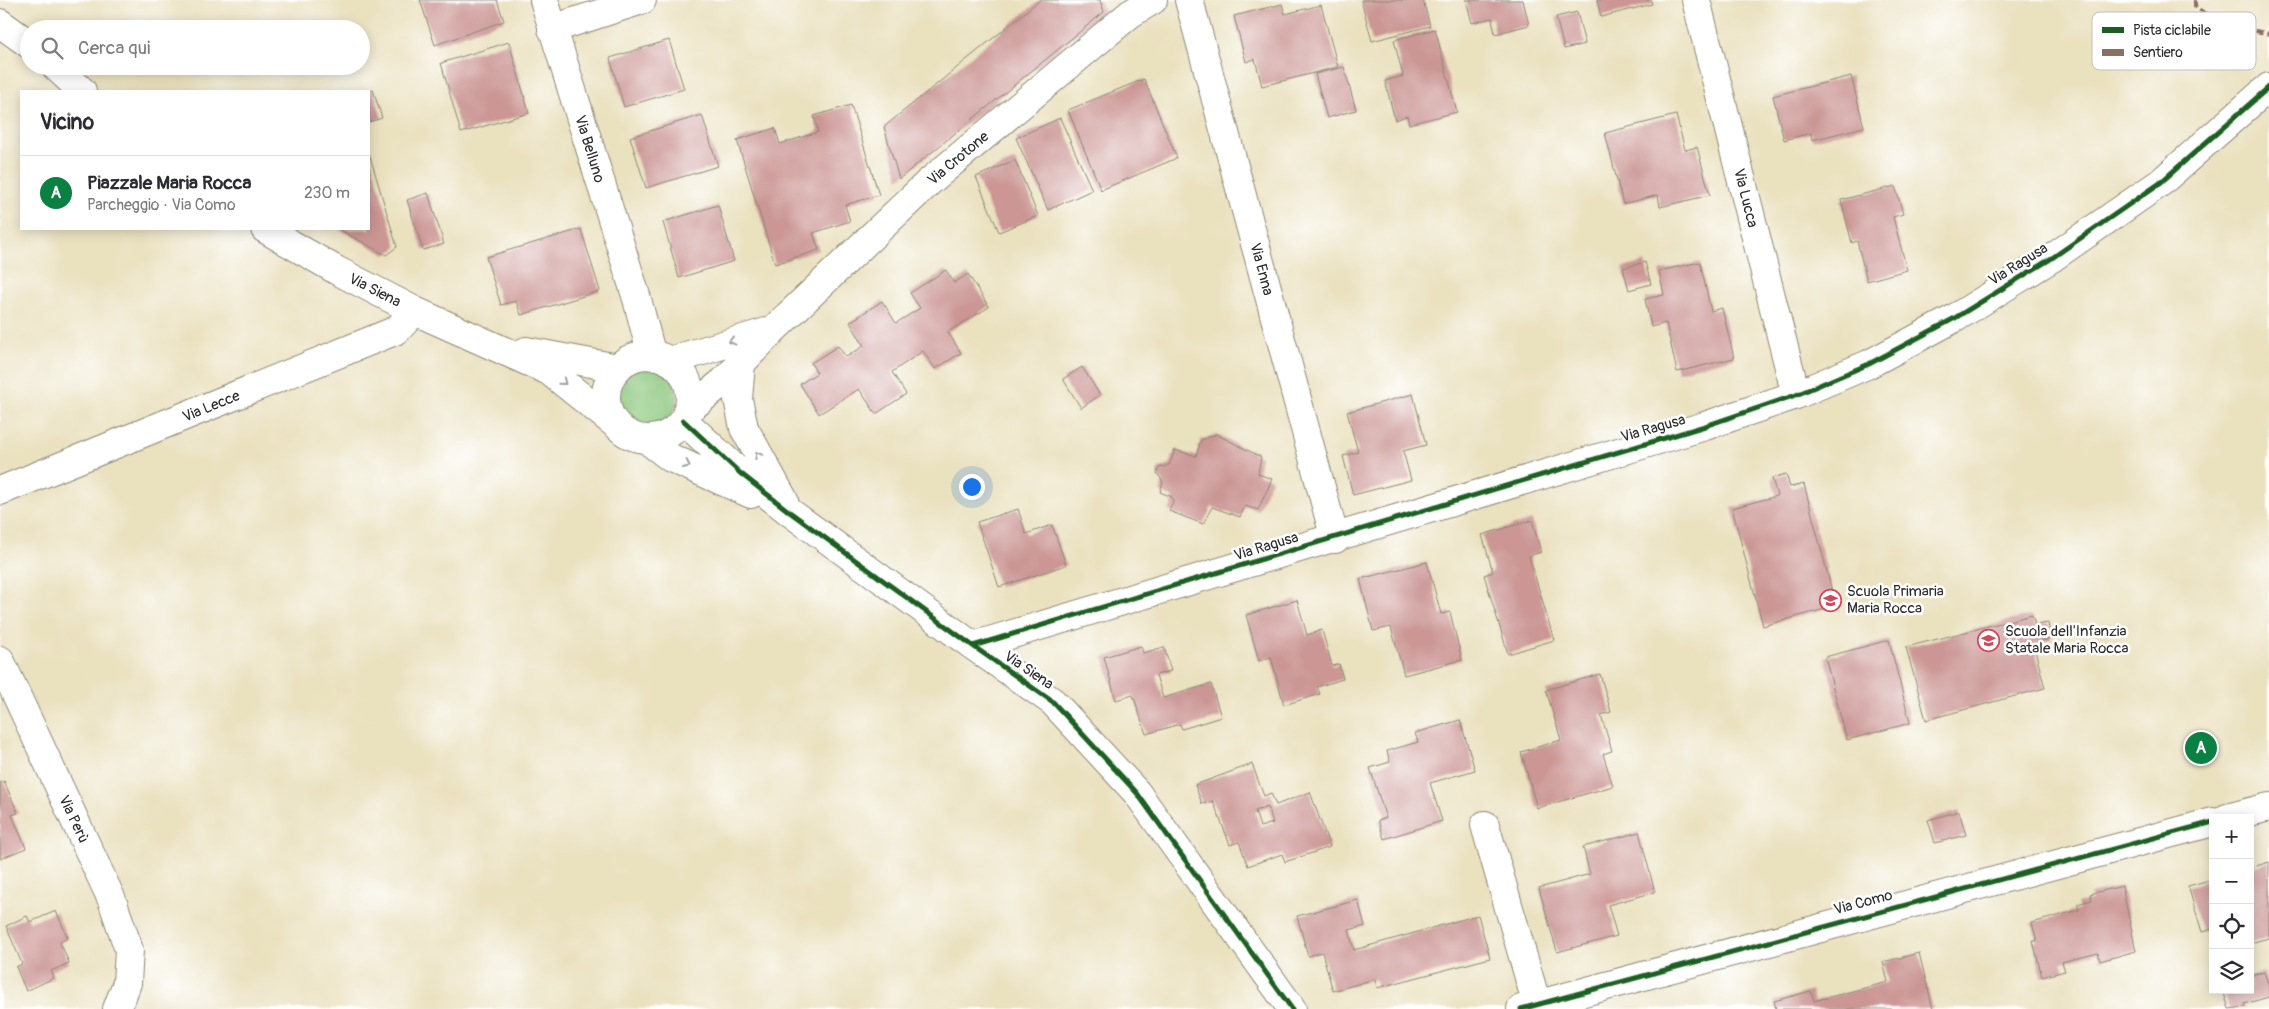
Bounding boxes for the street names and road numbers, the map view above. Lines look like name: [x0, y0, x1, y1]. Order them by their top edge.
street label: Via Belluno: [570, 113, 609, 185]
street label: Via Crotone: [924, 127, 993, 189]
street label: Via Lucca: [1729, 167, 1762, 230]
street label: Via Ragusa: [1985, 239, 2051, 290]
street label: Via Enna: [1245, 241, 1278, 298]
street label: Via Siena: [346, 269, 404, 312]
street label: Via Lecce: [180, 386, 243, 427]
street label: Via Ragusa: [1619, 410, 1688, 447]
street label: Via Ragusa: [1232, 528, 1301, 565]
street label: Via Siena: [1000, 647, 1057, 694]
street label: Via Perù: [54, 792, 93, 846]
street label: Via Como: [1832, 886, 1895, 919]

